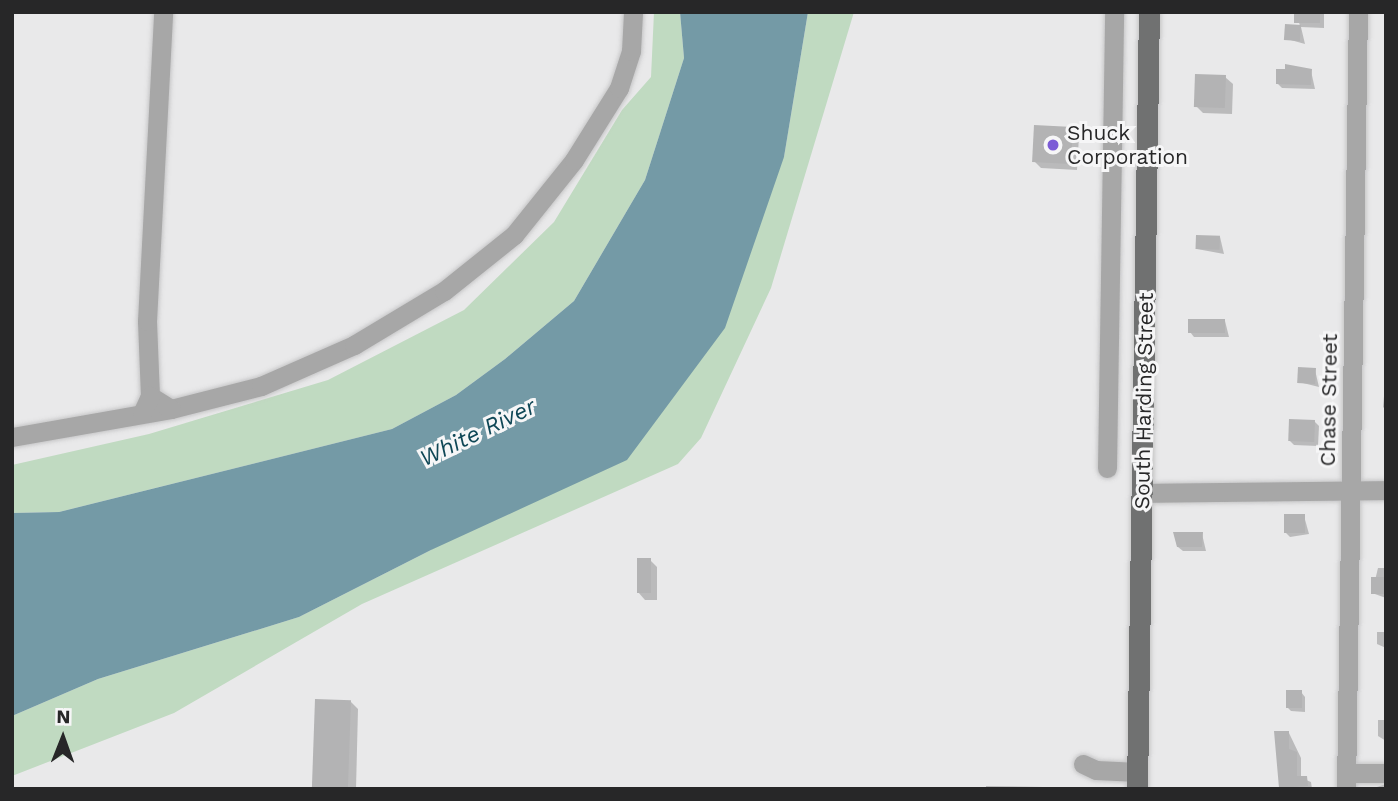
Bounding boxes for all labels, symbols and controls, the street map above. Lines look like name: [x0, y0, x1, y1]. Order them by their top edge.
place label: Shuck Corporation: [1067, 120, 1188, 170]
marker: Shuck Corporation: [1045, 137, 1061, 153]
street label: South Harding Street: [1130, 292, 1158, 510]
street label: Chase Street: [1315, 333, 1343, 467]
water label: White River: [415, 393, 541, 473]
north arrow: [28, 703, 98, 773]
text: N: [56, 705, 71, 728]

